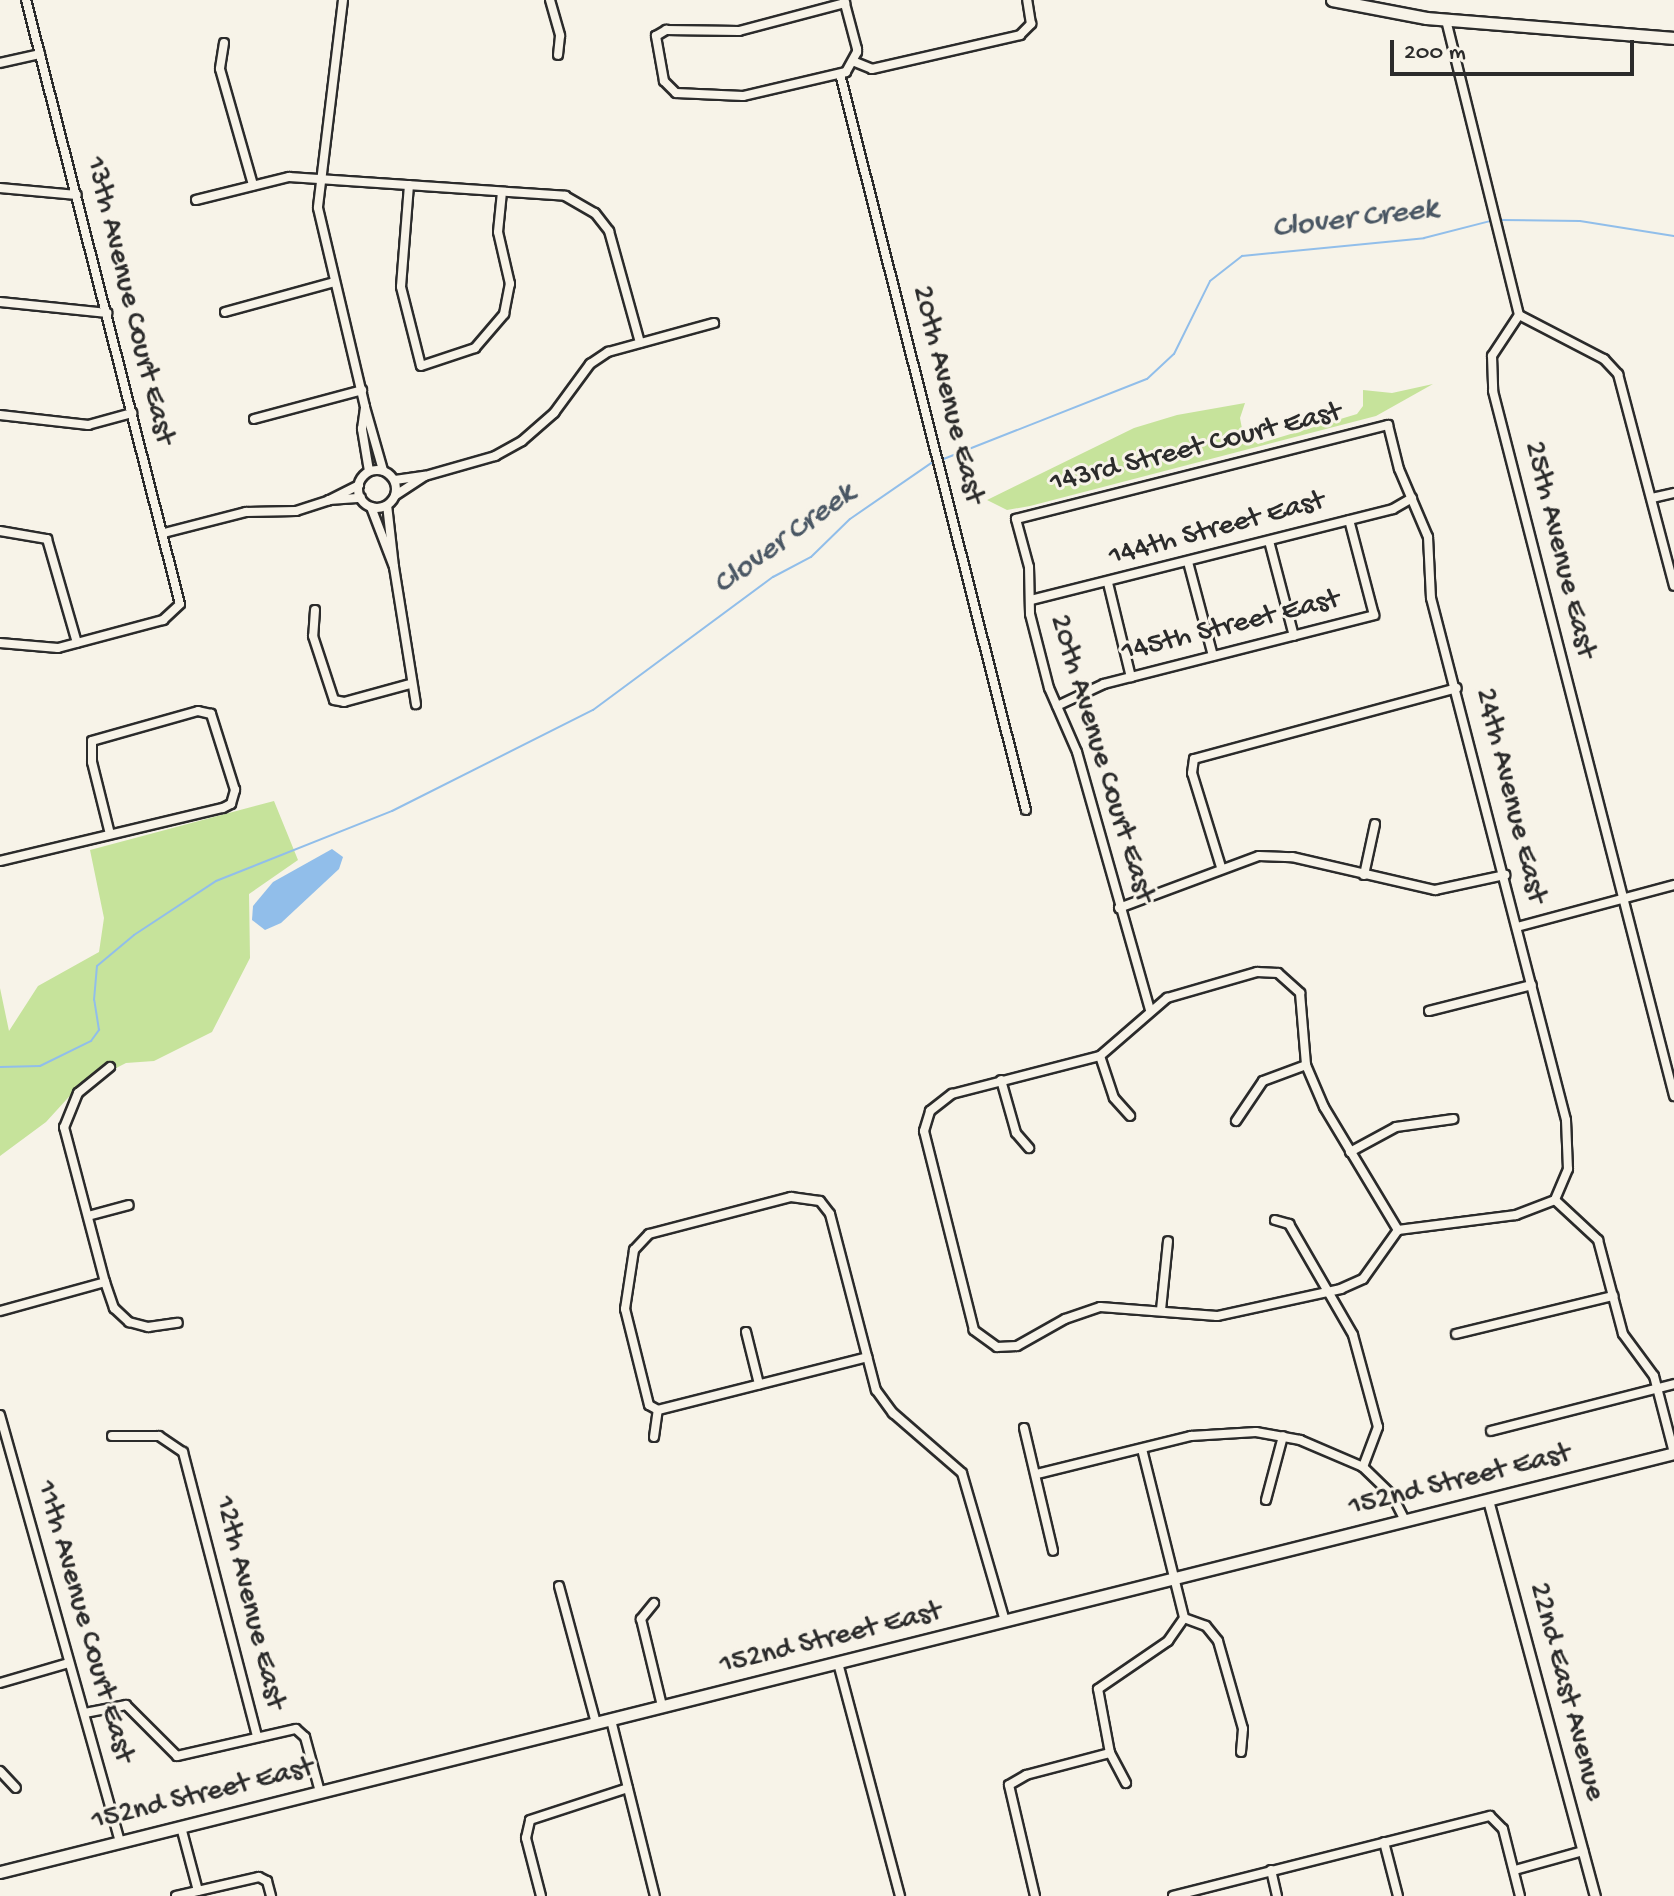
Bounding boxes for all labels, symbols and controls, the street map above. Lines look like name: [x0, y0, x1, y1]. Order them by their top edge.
scale bar: [1394, 24, 1638, 74]
text: 200 m: [1404, 39, 1466, 68]
street label: 13th Avenue Court East: [75, 154, 181, 448]
water label: Clover Creek: [1270, 191, 1440, 249]
street label: 20th Avenue East: [902, 282, 990, 508]
street label: 143rd Street Court East: [1047, 395, 1345, 503]
street label: 25th Avenue East: [1514, 438, 1602, 662]
water label: Clover Creek: [706, 476, 864, 604]
street label: 144th Street East: [1105, 484, 1329, 576]
street label: 145th Street East: [1118, 583, 1344, 671]
street label: 20th Avenue Court East: [1039, 611, 1161, 907]
street label: 24th Avenue East: [1465, 685, 1553, 907]
street label: 152nd Street East: [1345, 1437, 1575, 1527]
street label: 11th Avenue Court East: [26, 1477, 140, 1767]
street label: 12th Avenue East: [204, 1493, 292, 1713]
street label: 22nd East Avenue: [1519, 1579, 1611, 1805]
street label: 152nd Street East: [716, 1595, 946, 1685]
street label: 152nd Street East: [88, 1751, 318, 1841]

